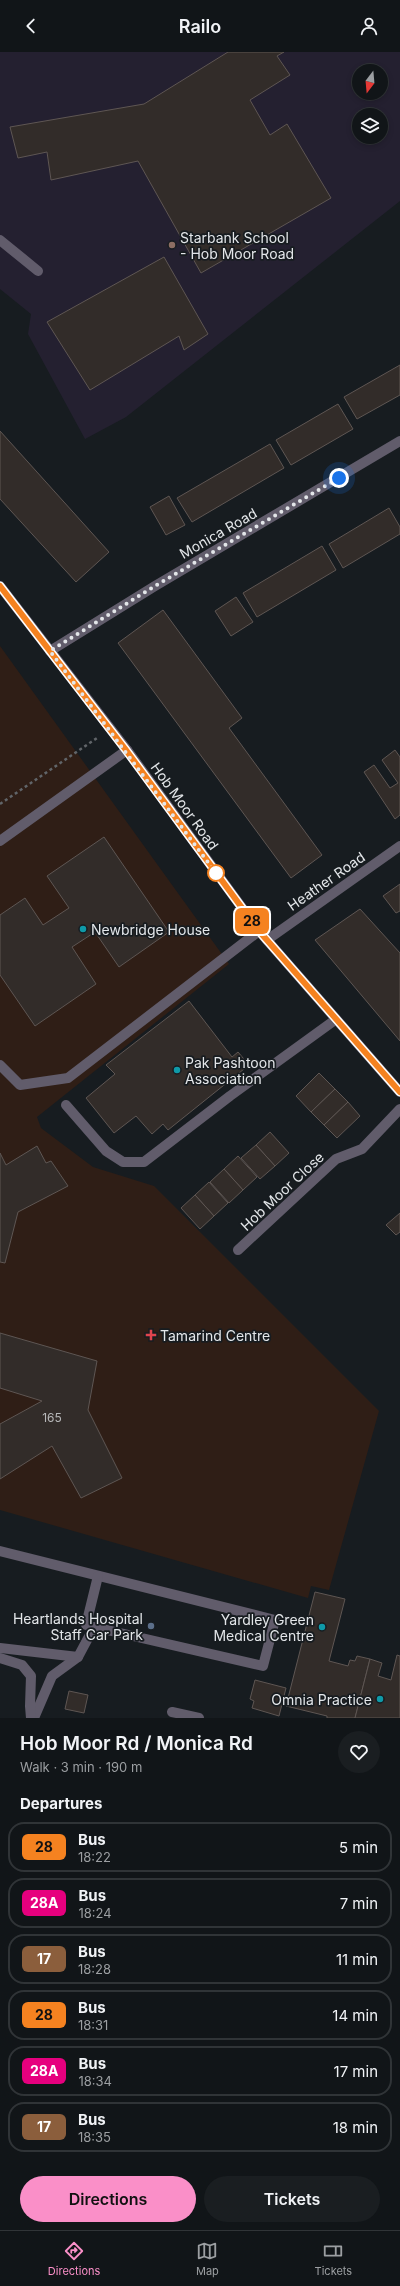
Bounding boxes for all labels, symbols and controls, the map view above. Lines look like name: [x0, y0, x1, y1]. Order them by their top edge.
icon: back: [20, 15, 42, 37]
icon: person: [358, 15, 380, 37]
text: Railo: [179, 16, 221, 37]
north arrow: [352, 64, 388, 100]
map controls: [352, 64, 388, 144]
button: layers: [352, 108, 388, 144]
place label: Starbank School - Hob Moor Road: [180, 229, 294, 262]
marker: Starbank School - Hob Moor Road: [167, 240, 177, 250]
your location: [329, 468, 349, 488]
street label: Monica Road: [176, 504, 260, 562]
street label: Hob Moor Road: [148, 759, 222, 853]
street label: Heather Road: [284, 848, 368, 914]
unlabelled marker: [207, 864, 225, 882]
line badge: 28: [234, 908, 270, 934]
text: 28: [243, 912, 261, 929]
place label: Newbridge House: [91, 921, 210, 938]
marker: Newbridge House: [78, 924, 88, 934]
place label: Pak Pashtoon Association: [185, 1054, 275, 1087]
marker: Pak Pashtoon Association: [172, 1065, 182, 1075]
street label: Hob Moor Close: [237, 1148, 327, 1234]
place label: Tamarind Centre: [160, 1327, 270, 1344]
marker: Tamarind Centre: [145, 1329, 157, 1341]
house number: 165: [42, 1410, 62, 1425]
place label: Heartlands Hospital Staff Car Park: [13, 1610, 143, 1643]
place label: Yardley Green Medical Centre: [213, 1611, 314, 1644]
marker: Heartlands Hospital Staff Car Park: [146, 1621, 156, 1631]
marker: Yardley Green Medical Centre: [317, 1622, 327, 1632]
place label: Omnia Practice: [271, 1691, 372, 1708]
marker: Omnia Practice: [375, 1694, 385, 1704]
button: heart: [338, 1731, 380, 1773]
text: Hob Moor Rd / Monica Rd: [20, 1732, 253, 1755]
text: Walk · 3 min · 190 m: [20, 1759, 142, 1775]
text: Departures: [20, 1794, 102, 1813]
text: Bus: [78, 1830, 106, 1849]
text: 28: [35, 1838, 53, 1855]
text: 5 min: [339, 1838, 378, 1857]
text: 18:22: [78, 1849, 111, 1865]
text: Bus: [78, 1886, 106, 1905]
text: 28A: [30, 1894, 58, 1911]
text: 7 min: [340, 1894, 378, 1913]
text: 18:24: [78, 1905, 112, 1921]
text: Bus: [78, 1942, 106, 1961]
text: 17: [37, 1950, 51, 1967]
text: 11 min: [336, 1950, 378, 1969]
text: 18:28: [78, 1961, 111, 1977]
text: Bus: [78, 1998, 106, 2017]
text: 28: [35, 2006, 53, 2023]
text: 14 min: [332, 2006, 378, 2025]
text: 18:31: [78, 2017, 108, 2033]
text: Bus: [78, 2054, 106, 2073]
text: 28A: [30, 2062, 58, 2079]
text: 17 min: [334, 2062, 378, 2081]
text: 18:34: [78, 2073, 112, 2089]
text: Bus: [78, 2110, 106, 2129]
text: 17: [37, 2118, 51, 2135]
text: 18 min: [333, 2118, 378, 2137]
text: 18:35: [78, 2129, 111, 2145]
button: Directions: [20, 2176, 196, 2222]
button: Tickets: [204, 2176, 380, 2222]
tab: Directions: [48, 2240, 100, 2278]
tab: Map: [196, 2240, 219, 2278]
tab: Tickets: [315, 2240, 352, 2278]

